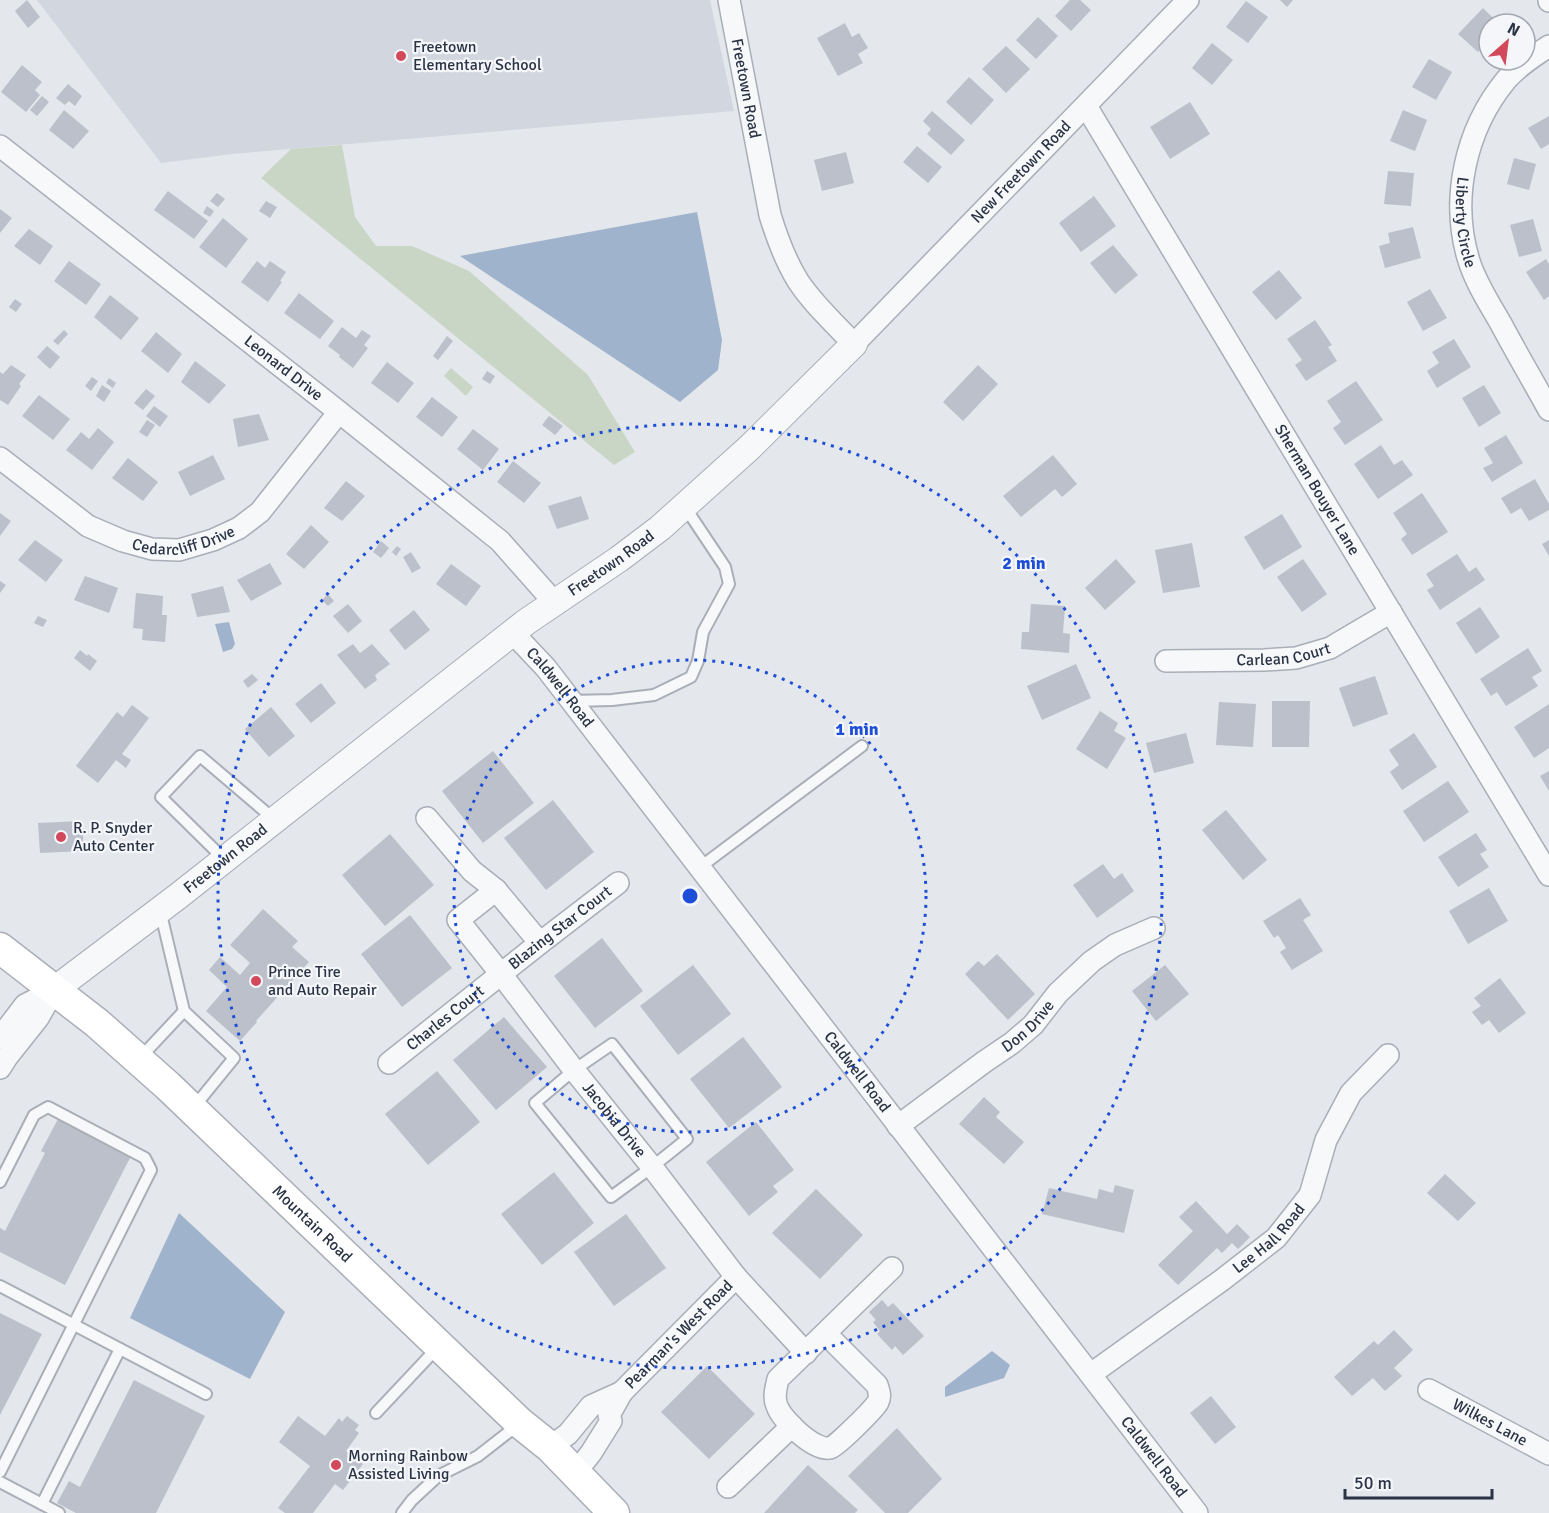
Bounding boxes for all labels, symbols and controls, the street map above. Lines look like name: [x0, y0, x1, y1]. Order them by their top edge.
north arrow: [1477, 12, 1537, 72]
text: N: [1504, 18, 1523, 41]
place label: Freetown Elementary School: [413, 37, 542, 75]
street label: Freetown Road: [727, 37, 765, 140]
marker: Freetown Elementary School: [394, 49, 408, 63]
street label: New Freetown Road: [967, 116, 1075, 227]
street label: Liberty Circle: [1451, 176, 1481, 270]
street label: Leonard Drive: [240, 331, 327, 405]
street label: Sherman Bouyer Lane: [1270, 421, 1364, 559]
street label: Cedarcliff Drive: [130, 521, 238, 560]
street label: Freetown Road: [564, 526, 658, 601]
text: 2 min: [1002, 552, 1046, 574]
street label: Carlean Court: [1236, 638, 1333, 670]
street label: Caldwell Road: [522, 643, 598, 732]
text: 1 min: [835, 718, 879, 740]
place label: R. P. Snyder Auto Center: [73, 818, 154, 856]
street label: Freetown Road: [180, 820, 272, 898]
marker: R. P. Snyder Auto Center: [54, 830, 68, 844]
street label: Blazing Star Court: [504, 881, 616, 974]
centre of rings: [680, 886, 700, 906]
place label: Prince Tire and Auto Repair: [268, 962, 377, 1000]
marker: Prince Tire and Auto Repair: [249, 974, 263, 988]
street label: Charles Court: [402, 981, 489, 1055]
street label: Don Drive: [998, 996, 1059, 1057]
street label: Caldwell Road: [820, 1027, 895, 1117]
street label: Jacobia Drive: [578, 1078, 650, 1162]
street label: Mountain Road: [268, 1181, 356, 1267]
street label: Lee Hall Road: [1229, 1200, 1309, 1278]
street label: Pearman's West Road: [621, 1276, 737, 1393]
street label: Wilkes Lane: [1449, 1394, 1531, 1451]
street label: Caldwell Road: [1116, 1412, 1191, 1502]
place label: Morning Rainbow Assisted Living: [348, 1446, 468, 1484]
marker: Morning Rainbow Assisted Living: [329, 1458, 343, 1472]
scale bar: [1345, 1462, 1492, 1500]
text: 50 m: [1354, 1472, 1392, 1494]

